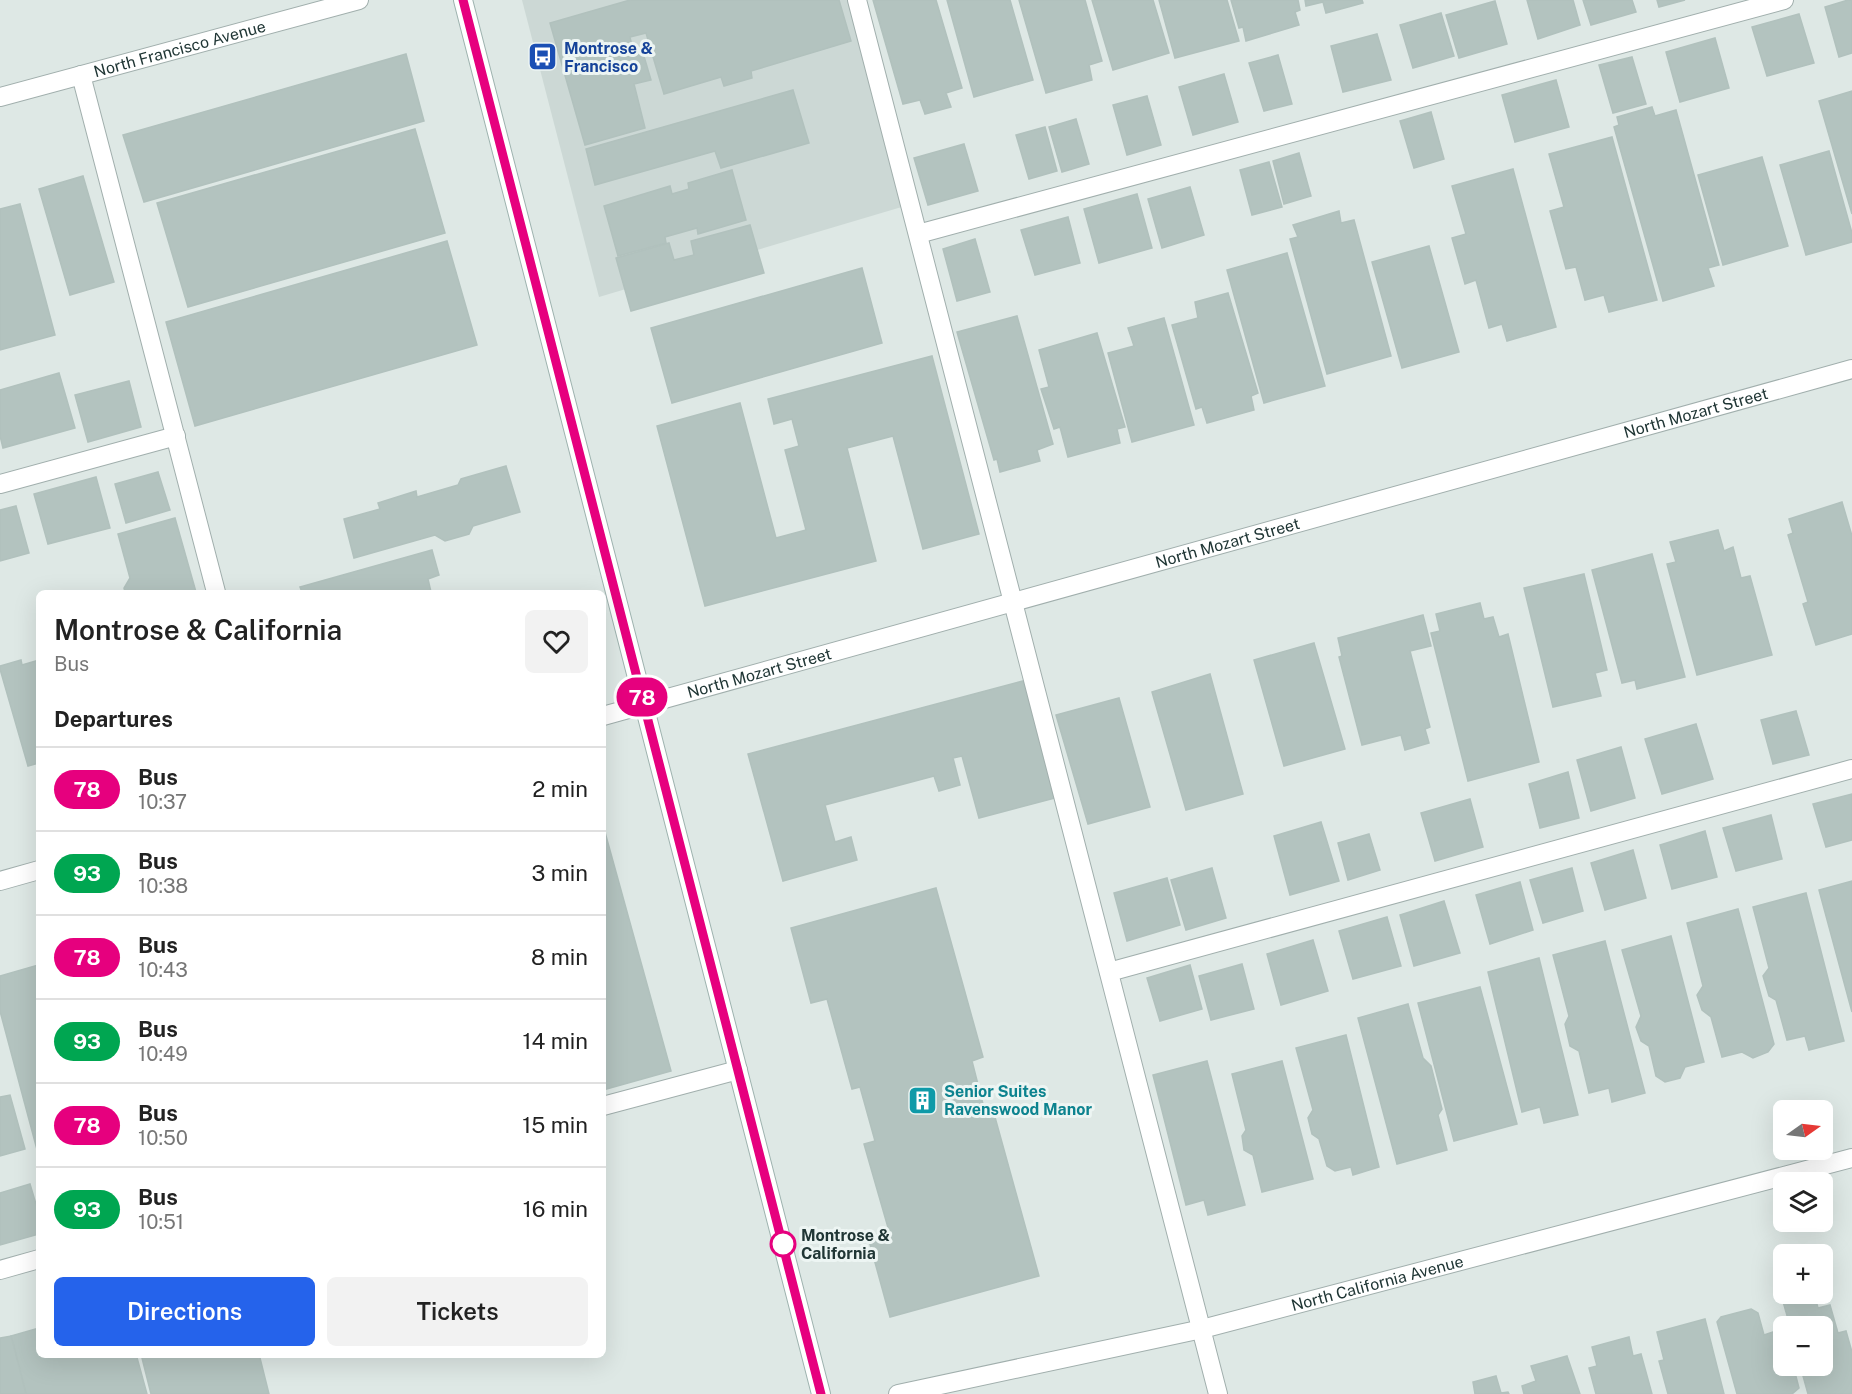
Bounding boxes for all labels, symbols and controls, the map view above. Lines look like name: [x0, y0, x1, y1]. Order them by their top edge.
street label: North Francisco Avenue: [92, 16, 268, 81]
place label: Montrose & Francisco: [564, 39, 653, 76]
bus stop icon: Montrose & Francisco: [527, 41, 559, 73]
street label: North Mozart Street: [1621, 383, 1770, 442]
street label: North Mozart Street: [1153, 513, 1302, 572]
button: heart: [525, 610, 588, 673]
text: Montrose & California: [54, 613, 342, 646]
street label: North Mozart Street: [685, 644, 833, 702]
text: Bus: [54, 652, 89, 676]
line badge: 78: [615, 678, 669, 716]
text: 78: [628, 685, 656, 710]
text: Departures: [54, 706, 173, 732]
text: Bus: [138, 764, 178, 790]
text: 2 min: [532, 776, 588, 802]
text: 78: [73, 777, 101, 802]
text: 10:37: [138, 790, 187, 814]
text: Bus: [138, 848, 178, 874]
text: 3 min: [531, 860, 588, 886]
text: 93: [73, 861, 101, 886]
text: 10:38: [138, 874, 188, 898]
text: Bus: [138, 932, 178, 958]
text: 8 min: [531, 944, 588, 970]
text: 78: [73, 945, 101, 970]
text: 10:43: [138, 958, 188, 982]
text: Bus: [138, 1016, 178, 1042]
text: 14 min: [523, 1028, 588, 1054]
text: 93: [73, 1029, 101, 1054]
text: 10:49: [138, 1042, 188, 1066]
place label: Senior Suites Ravenswood Manor: [944, 1082, 1092, 1119]
building icon: Senior Suites Ravenswood Manor: [907, 1084, 939, 1116]
text: Bus: [138, 1100, 178, 1126]
north arrow: [1773, 1100, 1833, 1160]
map controls: [1773, 1100, 1833, 1376]
text: 15 min: [522, 1112, 588, 1138]
text: 78: [73, 1113, 101, 1138]
text: 10:50: [138, 1126, 188, 1150]
button: layers: [1773, 1172, 1833, 1232]
text: Bus: [138, 1184, 178, 1210]
text: 16 min: [523, 1196, 588, 1222]
text: 93: [73, 1197, 101, 1222]
text: 10:51: [138, 1210, 184, 1234]
place label: Montrose & California: [801, 1226, 890, 1263]
marker: Montrose & California: [770, 1231, 796, 1257]
button: +: [1773, 1244, 1833, 1304]
street label: North California Avenue: [1289, 1251, 1465, 1315]
button: Directions: [54, 1277, 315, 1346]
button: Tickets: [327, 1277, 588, 1346]
button: −: [1773, 1316, 1833, 1376]

